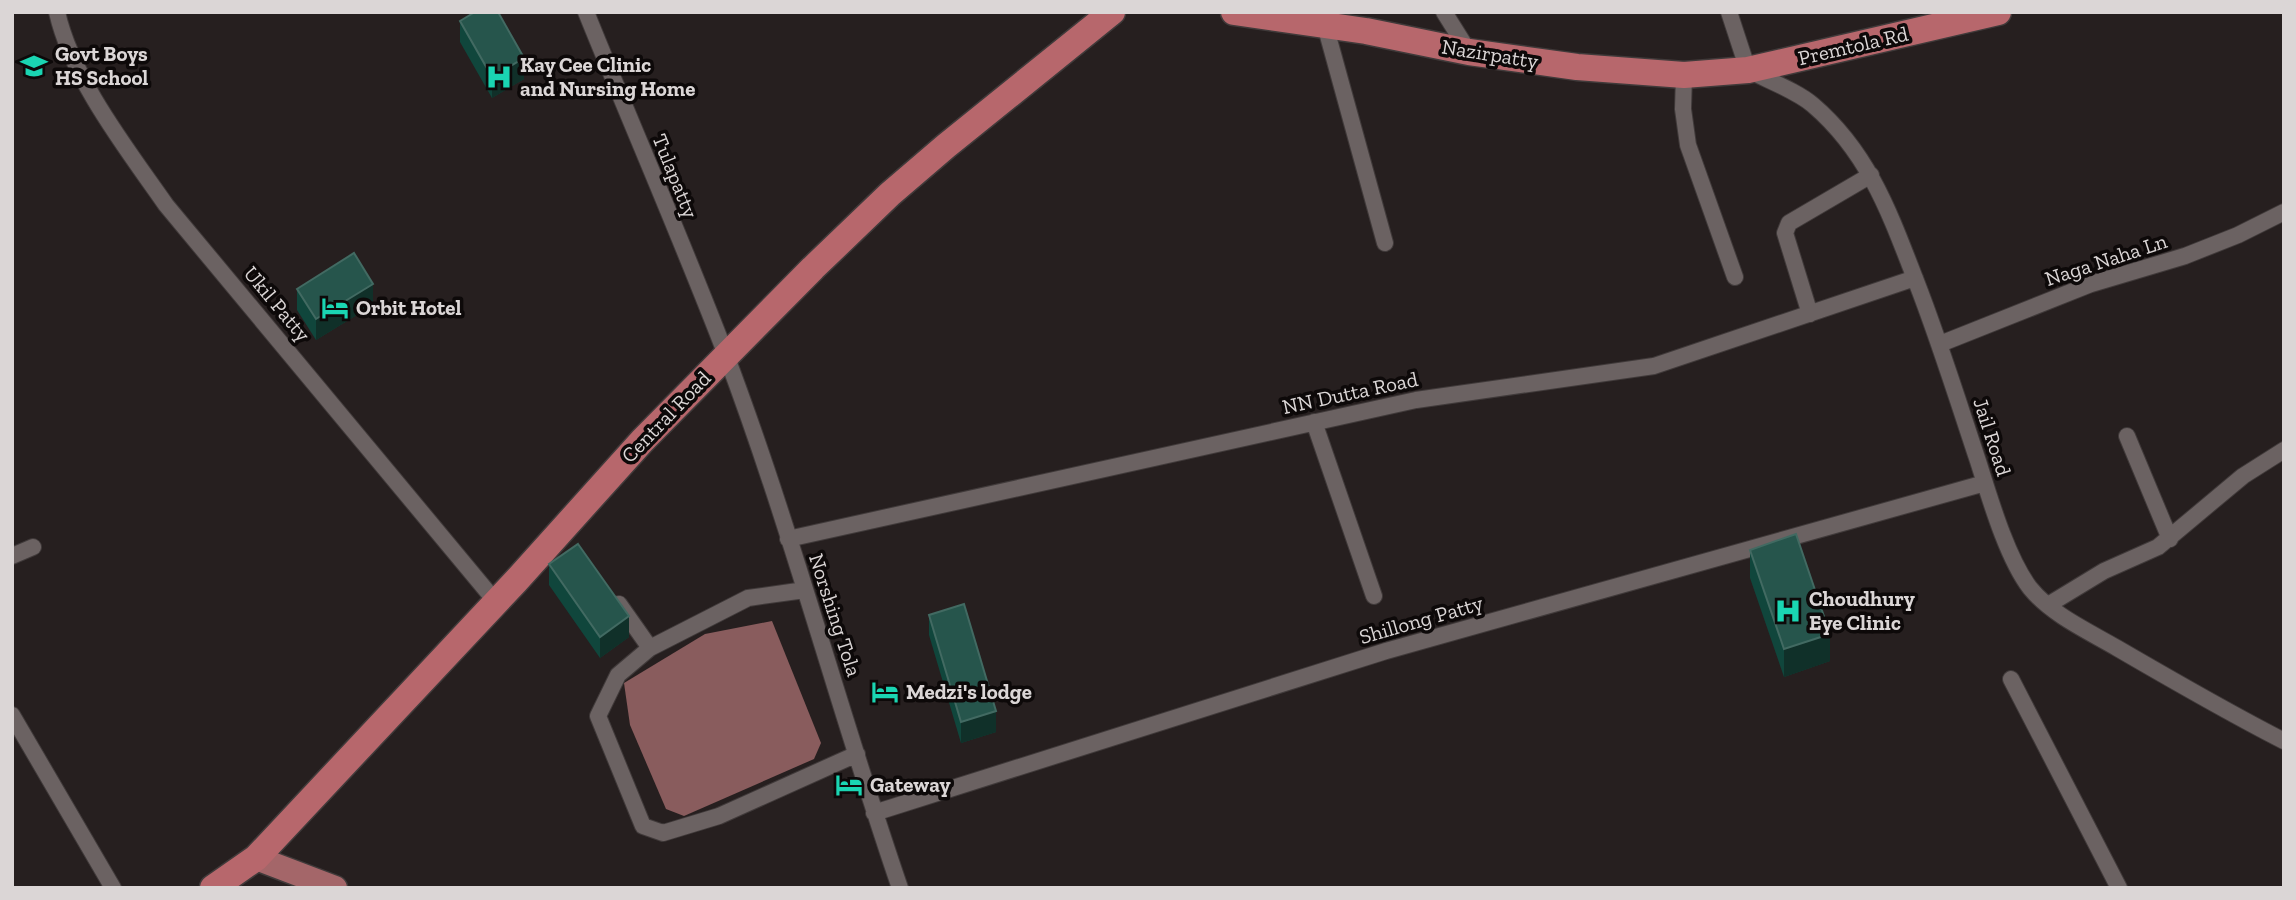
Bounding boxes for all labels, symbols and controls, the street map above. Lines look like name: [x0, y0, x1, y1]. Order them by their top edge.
street label: Premtola Rd: [1795, 21, 1911, 70]
street label: Nazirpatty: [1440, 34, 1540, 74]
place label: Govt Boys HS School: [55, 41, 148, 90]
school or university icon: Govt Boys HS School: [19, 51, 49, 81]
place label: Kay Cee Clinic and Nursing Home: [520, 52, 695, 101]
hospital icon: Kay Cee Clinic and Nursing Home: [484, 62, 514, 92]
street label: Tulapatty: [647, 130, 704, 222]
street label: Naga Naha Ln: [2042, 228, 2170, 291]
street label: Ukil Patty: [239, 261, 316, 347]
hotel icon: Orbit Hotel: [320, 293, 350, 323]
place label: Orbit Hotel: [356, 295, 461, 320]
street label: Central Road: [616, 365, 716, 468]
street label: NN Dutta Road: [1280, 366, 1420, 419]
street label: Jail Road: [1968, 395, 2017, 479]
street label: Norshing Tola: [804, 550, 867, 679]
place label: Choudhury Eye Clinic: [1809, 586, 1915, 635]
street label: Shillong Patty: [1356, 590, 1486, 649]
hospital icon: Choudhury Eye Clinic: [1773, 596, 1803, 626]
hotel icon: Medzi's lodge: [870, 677, 900, 707]
place label: Medzi's lodge: [906, 679, 1032, 704]
hotel icon: Gateway: [834, 770, 864, 800]
place label: Gateway: [870, 772, 951, 797]

